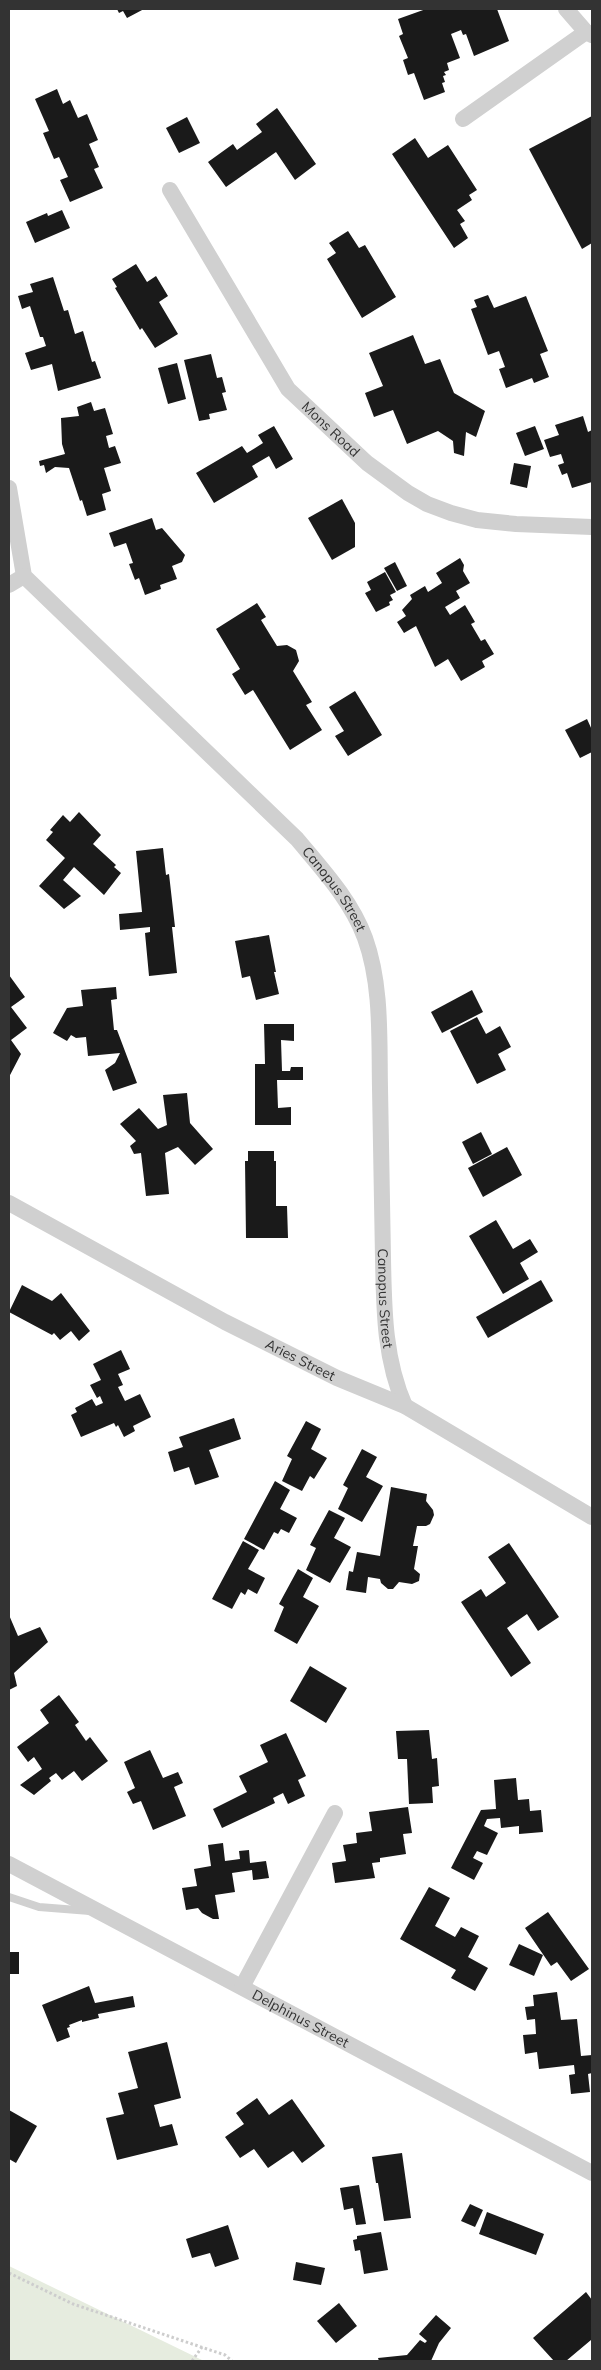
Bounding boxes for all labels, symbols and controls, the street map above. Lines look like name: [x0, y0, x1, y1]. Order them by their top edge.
street label: Mons Road: [298, 398, 364, 461]
street label: Canopus Street: [298, 843, 370, 934]
street label: Canopus Street: [374, 1248, 397, 1350]
street label: Aries Street: [263, 1335, 338, 1385]
street label: Delphinus Street: [249, 1986, 352, 2052]

